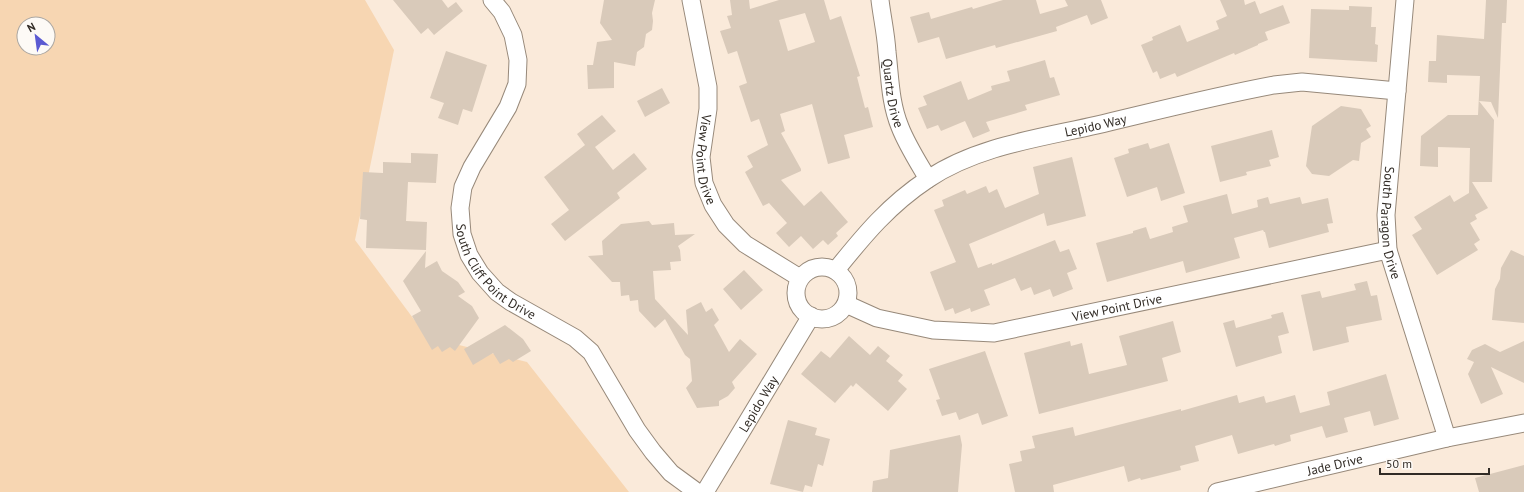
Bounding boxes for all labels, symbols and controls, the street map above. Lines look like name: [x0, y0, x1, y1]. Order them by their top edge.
north arrow: [16, 16, 56, 56]
text: N: [25, 19, 38, 35]
street label: Quartz Drive: [879, 58, 907, 130]
street label: Lepido Way: [1063, 110, 1128, 141]
street label: View Point Drive: [692, 112, 720, 207]
street label: South Paragon Drive: [1377, 166, 1405, 281]
street label: South Cliff Point Drive: [452, 223, 539, 323]
street label: View Point Drive: [1070, 290, 1164, 326]
street label: Lepido Way: [735, 373, 782, 435]
street label: Jade Drive: [1304, 450, 1364, 480]
scale bar: [1380, 450, 1489, 476]
text: 50 m: [1386, 456, 1412, 471]

